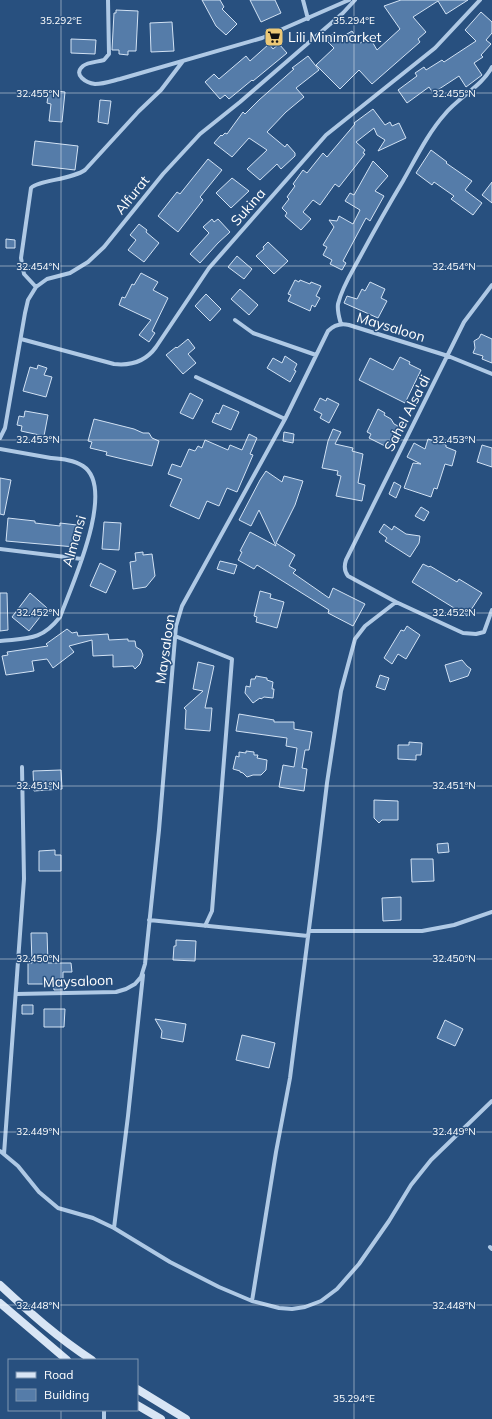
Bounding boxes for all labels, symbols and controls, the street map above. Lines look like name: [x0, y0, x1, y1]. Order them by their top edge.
text: 35.292°E: [40, 14, 82, 27]
text: 35.294°E: [333, 14, 375, 27]
supermarket icon: Lili Minimarket: [263, 26, 285, 48]
place label: Lili Minimarket: [288, 28, 382, 46]
text: 32.455°N: [16, 87, 60, 100]
text: 32.455°N: [432, 87, 476, 100]
street label: Alfurat: [111, 172, 153, 218]
street label: Sukina: [227, 185, 269, 229]
text: 32.454°N: [16, 260, 60, 273]
text: 32.454°N: [432, 260, 476, 273]
street label: Maysaloon: [355, 308, 427, 346]
street label: Sahel Alsa'di: [380, 372, 434, 454]
text: 32.453°N: [16, 433, 60, 446]
text: 32.453°N: [432, 433, 476, 446]
street label: Almansi: [58, 513, 90, 569]
text: 32.452°N: [16, 606, 60, 619]
text: 32.452°N: [432, 606, 476, 619]
street label: Maysaloon: [151, 613, 179, 685]
text: 32.451°N: [16, 779, 60, 792]
text: 32.451°N: [432, 779, 476, 792]
text: 32.450°N: [16, 952, 60, 965]
text: 32.450°N: [432, 952, 476, 965]
street label: Maysaloon: [42, 971, 114, 991]
text: 32.449°N: [16, 1125, 60, 1138]
text: 32.449°N: [432, 1125, 476, 1138]
text: 32.448°N: [16, 1299, 60, 1312]
text: 32.448°N: [432, 1299, 476, 1312]
legend: [8, 1359, 138, 1411]
text: Road: [44, 1367, 73, 1382]
text: Building: [44, 1387, 89, 1402]
text: 35.294°E: [333, 1392, 375, 1405]

